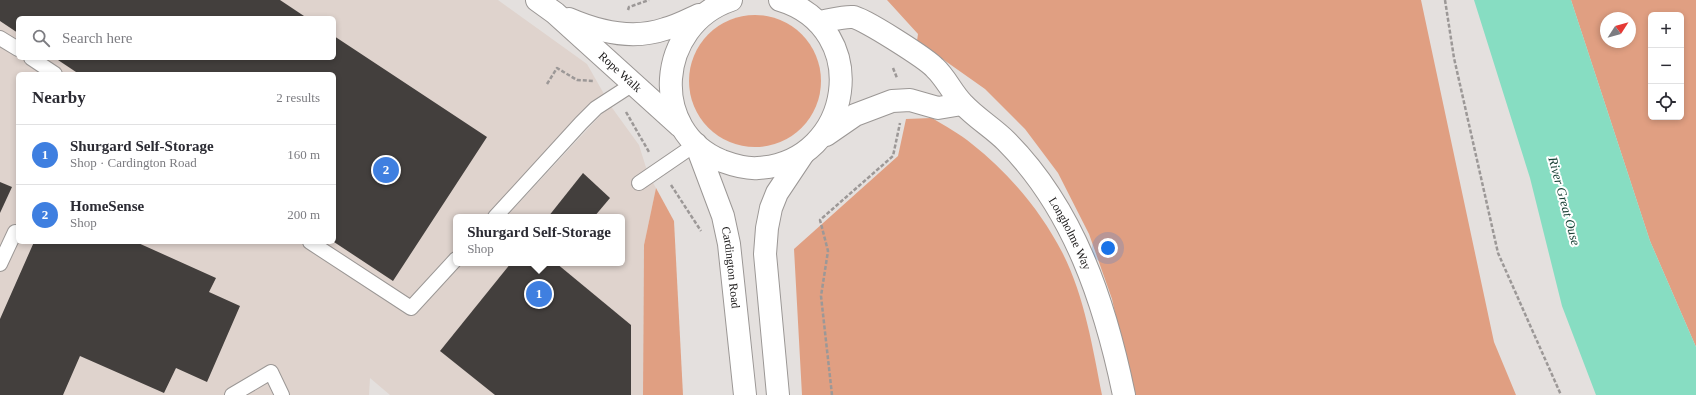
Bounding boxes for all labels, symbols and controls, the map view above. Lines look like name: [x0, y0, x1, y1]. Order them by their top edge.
north arrow: [1600, 12, 1636, 48]
map controls: [1648, 12, 1684, 120]
button: +: [1648, 12, 1684, 48]
search box: [16, 16, 336, 60]
icon: search: [30, 27, 52, 49]
text: Search here: [62, 30, 132, 46]
button: −: [1648, 48, 1684, 84]
street label: Rope Walk: [596, 49, 645, 95]
button: locate: [1648, 84, 1684, 120]
text: Nearby: [32, 88, 86, 107]
text: 2 results: [276, 90, 320, 105]
text: Shurgard Self-Storage: [70, 138, 214, 154]
text: 1: [42, 147, 48, 162]
text: 160 m: [287, 147, 320, 162]
water label: River Great Ouse: [1545, 154, 1584, 247]
text: Shop · Cardington Road: [70, 155, 197, 170]
pin: 2: [373, 155, 399, 185]
street label: Longholme Way: [1046, 194, 1094, 272]
text: HomeSense: [70, 198, 144, 214]
text: 2: [42, 207, 48, 222]
text: 200 m: [287, 207, 320, 222]
popup: [453, 214, 625, 266]
text: Shop: [70, 215, 97, 230]
text: Shurgard Self-Storage: [467, 224, 611, 240]
street label: Cardington Road: [718, 225, 743, 309]
your location: [1098, 238, 1118, 258]
text: Shop: [467, 241, 494, 256]
pin: 1: [526, 279, 552, 309]

